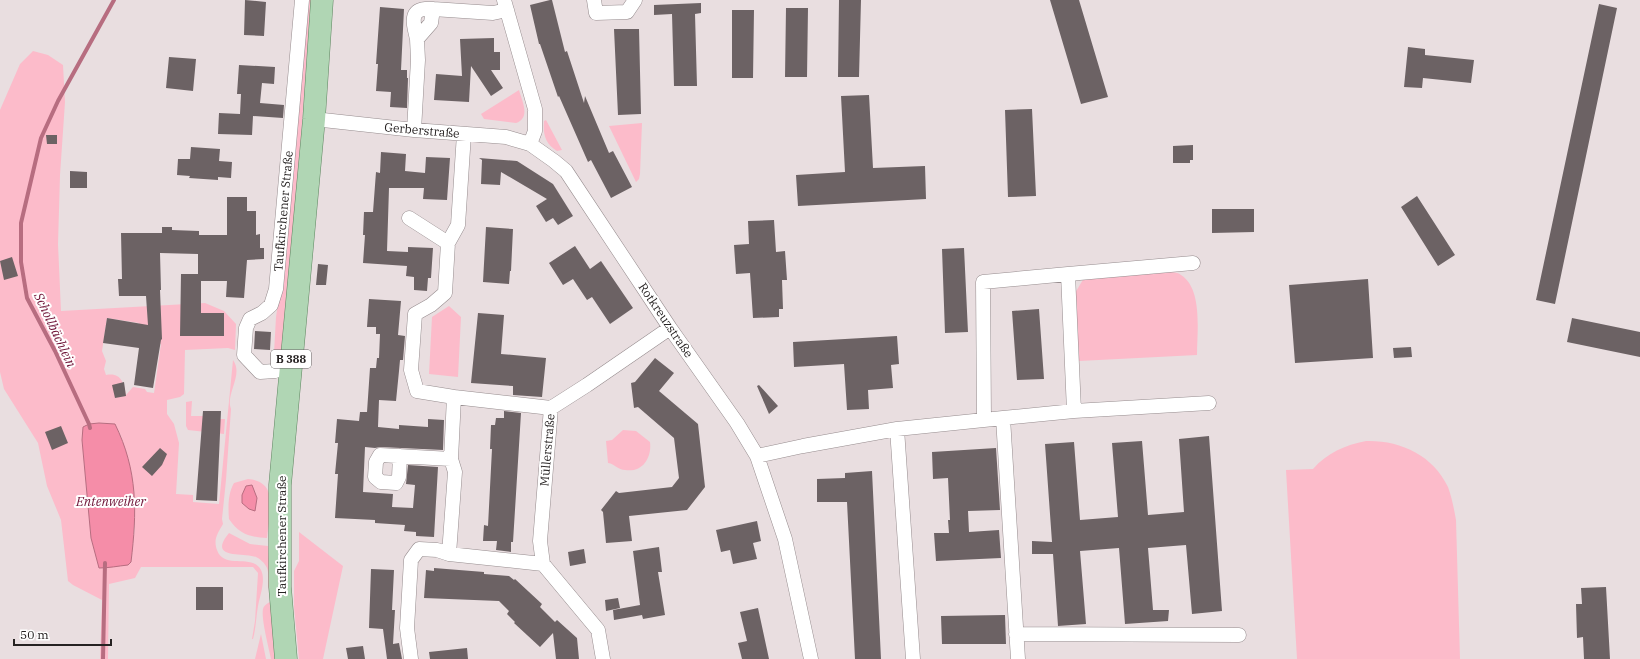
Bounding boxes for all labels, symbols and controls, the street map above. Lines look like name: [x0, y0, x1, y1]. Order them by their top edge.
street label: Gerberstraße: [384, 119, 460, 141]
street label: Taufkirchener Straße: [270, 150, 296, 272]
street label: Rotkreuzstraße: [635, 280, 697, 360]
water label: Schollbächlein: [30, 289, 80, 371]
road number: B 388: [271, 350, 311, 368]
street label: Müllerstraße: [536, 413, 558, 487]
street label: Taufkirchener Straße: [274, 475, 289, 597]
water label: Entenweiher: [75, 493, 146, 510]
scale bar: [14, 621, 111, 647]
text: 50 m: [20, 627, 49, 642]

